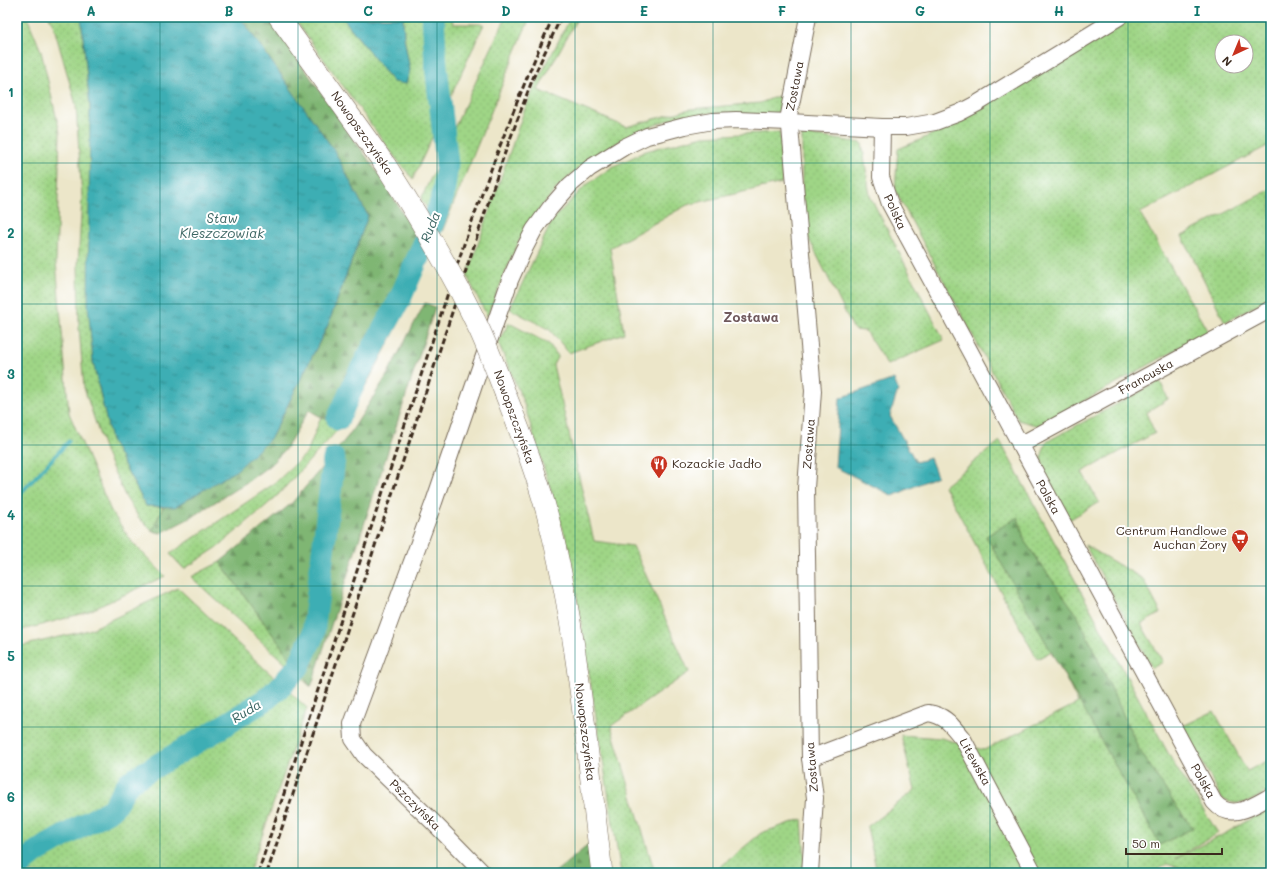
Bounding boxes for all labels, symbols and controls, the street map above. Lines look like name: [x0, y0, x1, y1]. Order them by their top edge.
text: A: [86, 2, 96, 19]
text: B: [225, 2, 234, 19]
text: C: [363, 2, 373, 19]
text: D: [501, 2, 511, 19]
text: E: [640, 2, 648, 19]
text: F: [778, 2, 786, 19]
text: G: [915, 2, 925, 19]
text: H: [1054, 2, 1064, 19]
text: I: [1194, 2, 1201, 19]
north arrow: [1214, 34, 1254, 74]
text: N: [1218, 53, 1235, 70]
street label: Zostawa: [781, 59, 807, 112]
text: 1: [8, 83, 14, 100]
street label: Nowopszczyńska: [328, 87, 398, 177]
street label: Polska: [881, 191, 911, 232]
water label: Staw Kleszczowiak: [180, 209, 265, 241]
water label: Ruda: [416, 209, 443, 245]
text: 2: [7, 224, 15, 241]
district label: Zostawa: [723, 308, 779, 325]
street label: Francuska: [1115, 355, 1176, 398]
text: 3: [7, 365, 15, 382]
street label: Nowopszczyńska: [491, 368, 539, 466]
street label: Zostawa: [798, 418, 818, 470]
restaurant icon: Kozackie Jadło: [649, 454, 669, 479]
place label: Kozackie Jadło: [672, 455, 761, 471]
street label: Polska: [1033, 476, 1065, 517]
text: 4: [7, 506, 15, 523]
place label: Centrum Handlowe Auchan Żory: [1116, 522, 1227, 552]
supermarket icon: Centrum Handlowe Auchan Żory: [1230, 528, 1250, 553]
text: 5: [7, 647, 15, 664]
street label: Nowopszczyńska: [572, 682, 600, 782]
water label: Ruda: [228, 695, 264, 726]
street label: Litewska: [956, 735, 995, 788]
street label: Zostawa: [801, 741, 821, 793]
street label: Polska: [1188, 760, 1220, 801]
street label: Pszczyńska: [387, 775, 445, 833]
text: 6: [7, 788, 15, 805]
scale bar: [1126, 830, 1222, 856]
text: 50 m: [1132, 835, 1160, 851]

